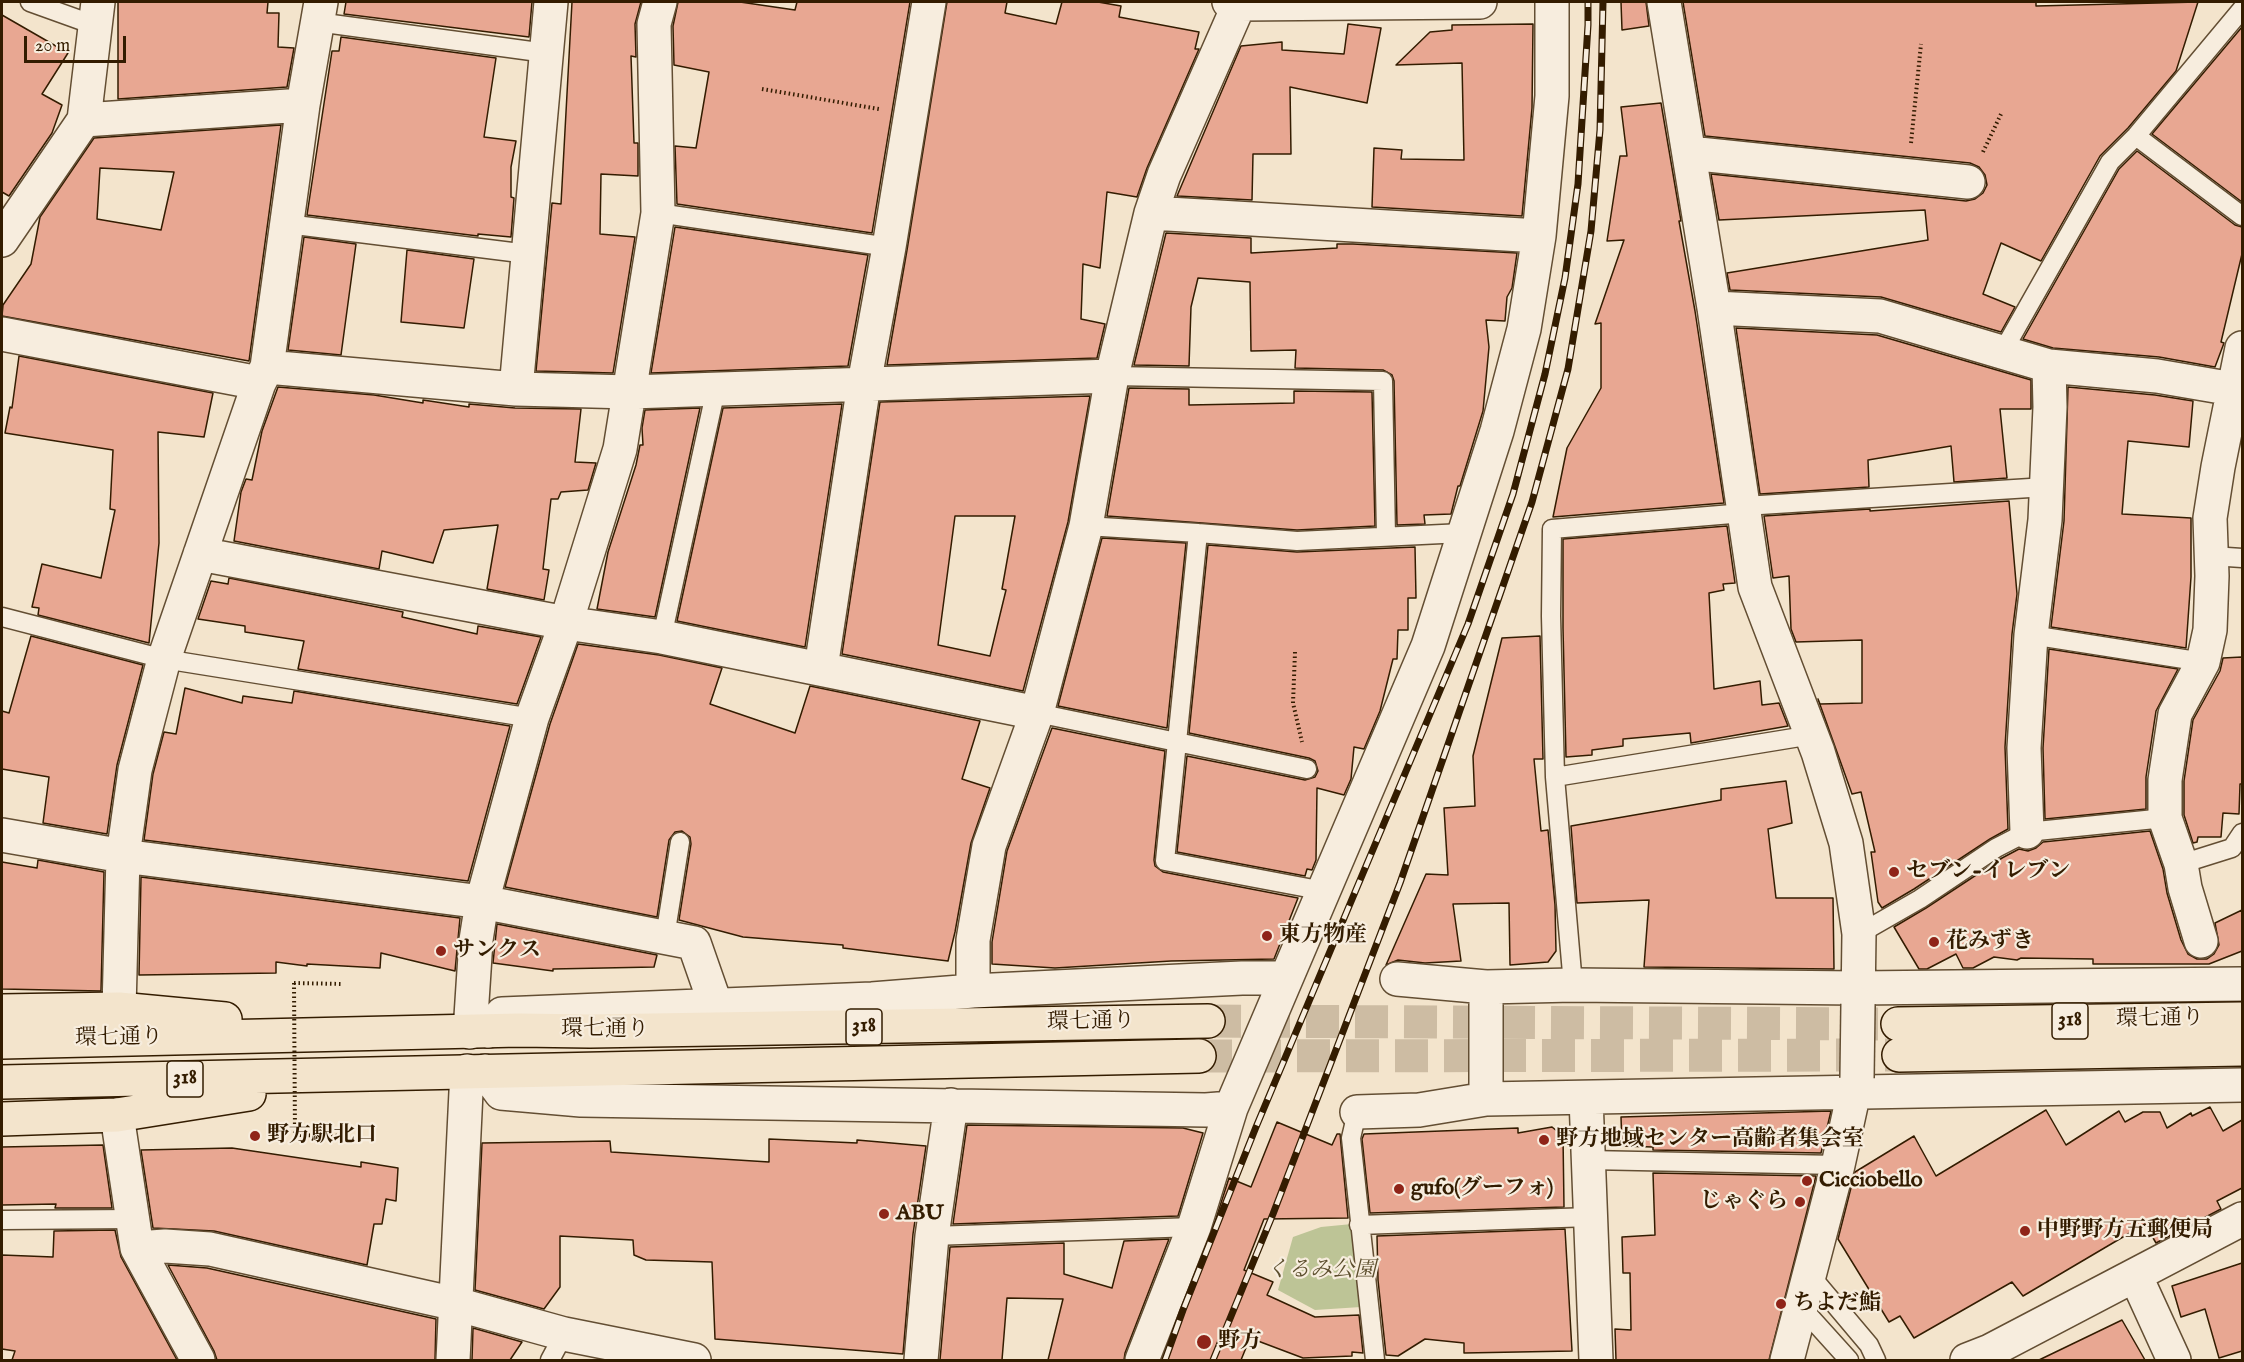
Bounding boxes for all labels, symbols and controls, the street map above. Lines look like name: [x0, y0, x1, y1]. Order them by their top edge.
scale bar: [27, 24, 129, 62]
text: 20 m: [35, 35, 70, 58]
place label: セブン-イレブン: [1906, 859, 2070, 885]
marker: セブン-イレブン: [1887, 865, 1901, 879]
place label: 東方物産: [1279, 923, 1367, 949]
marker: 東方物産: [1260, 929, 1274, 943]
place label: 花みずき: [1946, 929, 2034, 955]
marker: 花みずき: [1927, 935, 1941, 949]
place label: サンクス: [453, 938, 541, 964]
marker: サンクス: [434, 944, 448, 958]
road number: 318: [2052, 1003, 2088, 1039]
street label: 環七通り: [2116, 1006, 2204, 1034]
road number: 318: [846, 1009, 882, 1045]
street label: 環七通り: [1047, 1009, 1135, 1037]
street label: 環七通り: [561, 1017, 649, 1043]
street label: 環七通り: [75, 1025, 163, 1053]
road number: 318: [167, 1061, 203, 1097]
place label: 野方駅北口: [267, 1123, 377, 1149]
place label: 野方地域センター高齢者集会室: [1556, 1127, 1864, 1153]
marker: 野方駅北口: [248, 1129, 262, 1143]
marker: 野方地域センター高齢者集会室: [1537, 1133, 1551, 1147]
place label: Cicciobello: [1819, 1168, 1923, 1194]
marker: Cicciobello: [1800, 1174, 1814, 1188]
place label: gufo(グーフォ): [1411, 1176, 1553, 1202]
marker: gufo(グーフォ): [1392, 1182, 1406, 1196]
place label: じゃぐら: [1700, 1189, 1788, 1215]
marker: じゃぐら: [1793, 1195, 1807, 1209]
place label: ABU: [896, 1201, 944, 1227]
marker: ABU: [877, 1207, 891, 1221]
place label: 中野野方五郵便局: [2037, 1218, 2213, 1244]
marker: 中野野方五郵便局: [2018, 1224, 2032, 1238]
park label: くるみ公園: [1266, 1258, 1376, 1284]
place label: ちよだ鮨: [1793, 1291, 1881, 1317]
marker: ちよだ鮨: [1774, 1297, 1788, 1311]
place label: 野方: [1218, 1329, 1262, 1355]
marker: 野方: [1195, 1333, 1213, 1351]

